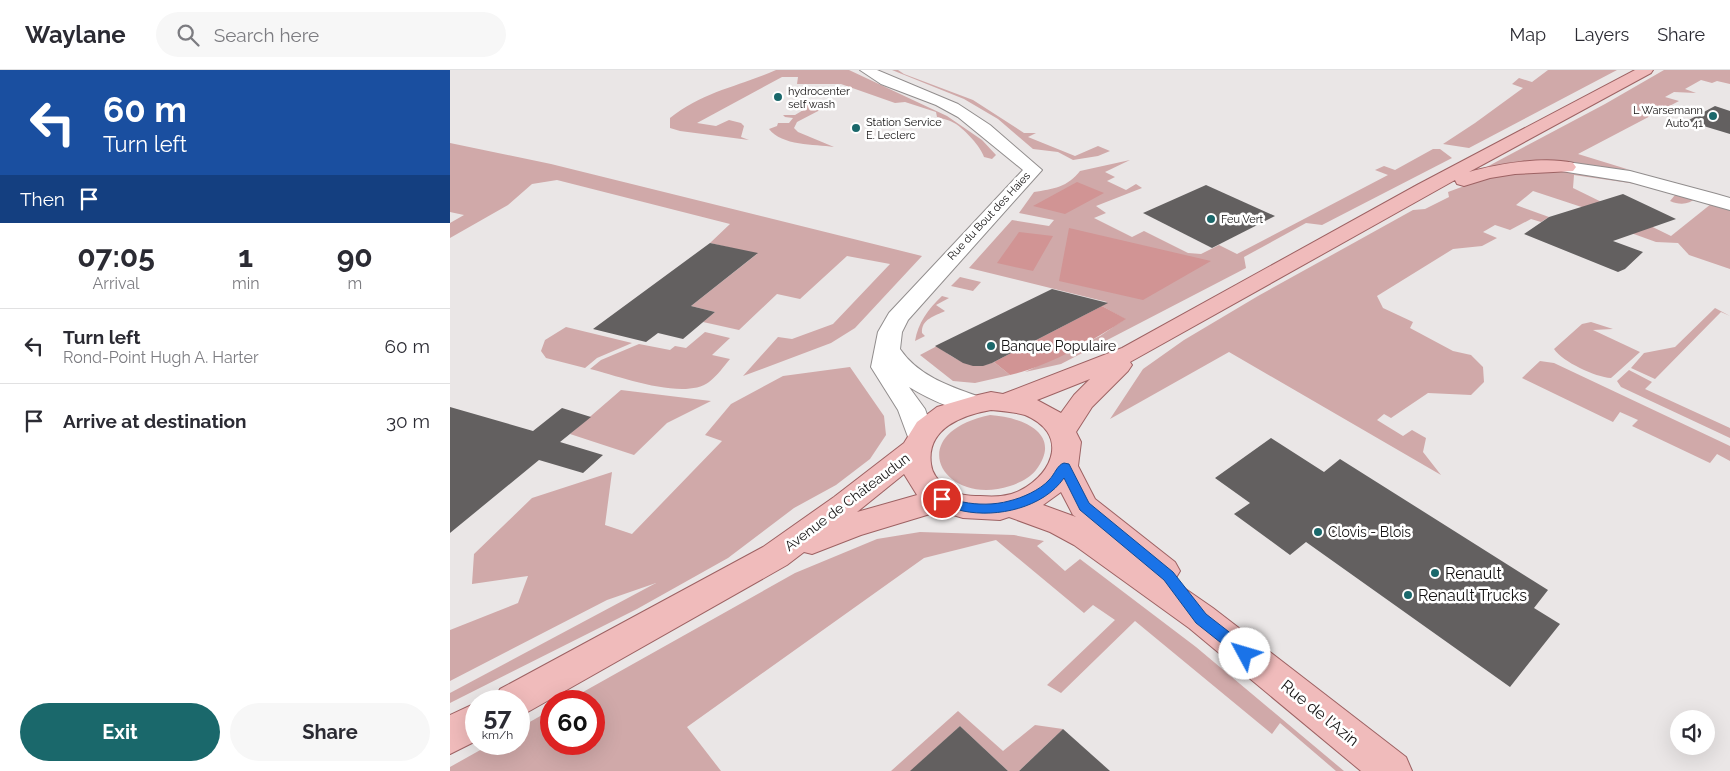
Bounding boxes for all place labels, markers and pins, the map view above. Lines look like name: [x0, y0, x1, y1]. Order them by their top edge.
place label: hydrocenter self wash: [788, 85, 850, 111]
marker: hydrocenter self wash: [772, 91, 784, 103]
place label: L Warsemann Auto 41: [1633, 104, 1703, 130]
marker: L Warsemann Auto 41: [1707, 110, 1719, 122]
place label: Station Service E. Leclerc: [866, 116, 942, 142]
marker: Station Service E. Leclerc: [850, 122, 862, 134]
marker: Feu Vert: [1205, 213, 1217, 225]
place label: Feu Vert: [1221, 213, 1264, 226]
place label: Banque Populaire: [1001, 338, 1116, 354]
marker: Banque Populaire: [985, 340, 997, 352]
pin: [921, 478, 963, 520]
place label: Clovis - Blois: [1328, 524, 1411, 540]
marker: Clovis - Blois: [1312, 526, 1324, 538]
place label: Renault: [1445, 564, 1502, 583]
marker: Renault: [1429, 567, 1441, 579]
place label: Renault Trucks: [1418, 586, 1527, 605]
marker: Renault Trucks: [1402, 589, 1414, 601]

